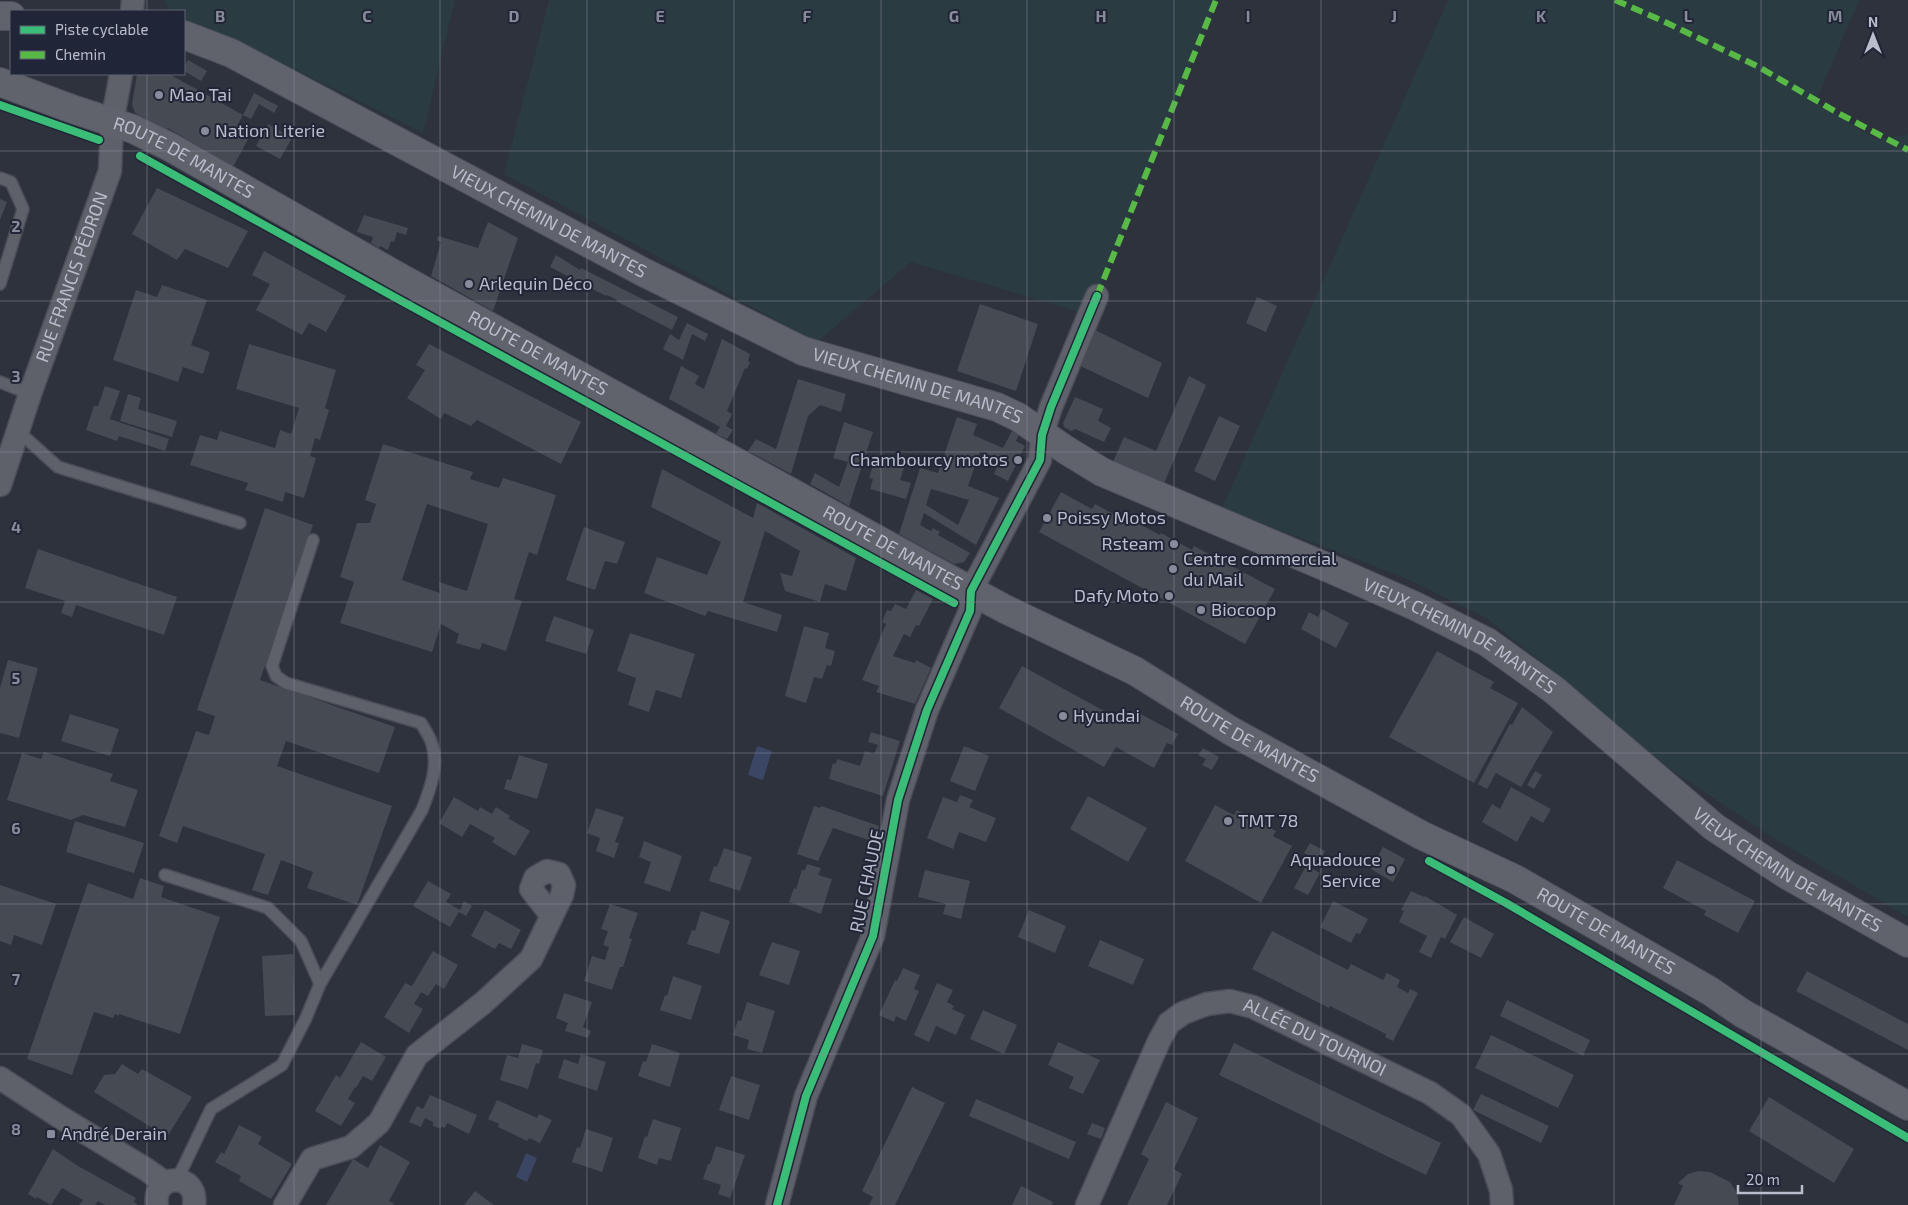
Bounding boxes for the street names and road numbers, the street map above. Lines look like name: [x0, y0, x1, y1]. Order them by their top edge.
street label: ROUTE DE MANTES: [111, 111, 258, 203]
street label: VIEUX CHEMIN DE MANTES: [447, 160, 651, 282]
street label: RUE FRANCIS PÉDRON: [30, 189, 112, 365]
street label: ROUTE DE MANTES: [465, 305, 612, 400]
street label: VIEUX CHEMIN DE MANTES: [810, 342, 1027, 428]
street label: ROUTE DE MANTES: [820, 500, 967, 594]
street label: VIEUX CHEMIN DE MANTES: [1360, 572, 1561, 698]
street label: ROUTE DE MANTES: [1177, 690, 1323, 787]
street label: VIEUX CHEMIN DE MANTES: [1689, 802, 1886, 936]
street label: RUE CHAUDE: [844, 827, 888, 934]
street label: ROUTE DE MANTES: [1533, 882, 1680, 979]
street label: ALLÉE DU TOURNOI: [1241, 993, 1390, 1080]

